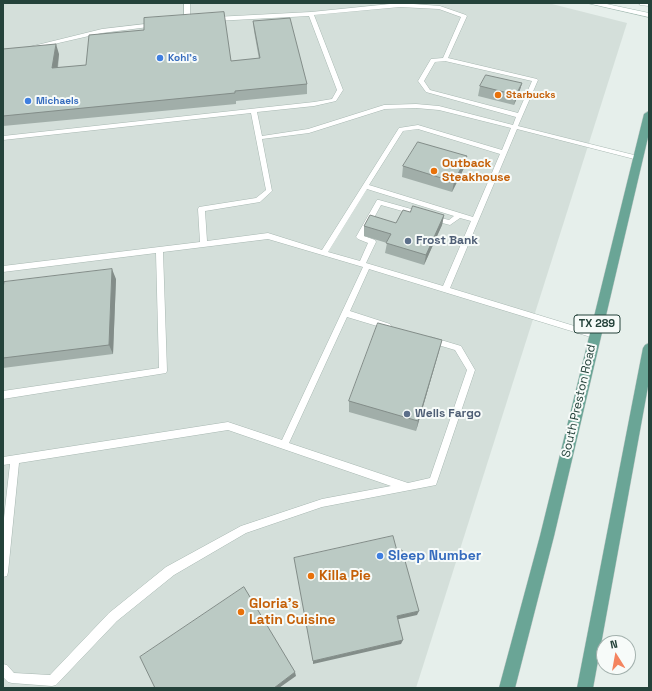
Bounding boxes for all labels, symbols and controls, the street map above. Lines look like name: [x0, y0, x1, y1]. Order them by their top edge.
place label: Kohl's: [168, 52, 197, 64]
marker: Kohl's: [155, 53, 165, 63]
place label: Starbucks: [506, 89, 555, 101]
marker: Starbucks: [493, 90, 503, 100]
place label: Michaels: [36, 95, 79, 107]
marker: Michaels: [23, 96, 33, 106]
place label: Outback Steakhouse: [442, 157, 510, 185]
marker: Outback Steakhouse: [429, 166, 439, 176]
place label: Frost Bank: [416, 234, 478, 248]
marker: Frost Bank: [403, 236, 413, 246]
road number: TX 289: [574, 315, 620, 333]
street label: South Preston Road: [559, 343, 599, 459]
place label: Wells Fargo: [415, 407, 481, 421]
marker: Wells Fargo: [402, 409, 412, 419]
place label: Sleep Number: [388, 548, 481, 564]
marker: Sleep Number: [375, 551, 385, 561]
place label: Killa Pie: [319, 568, 371, 584]
marker: Killa Pie: [306, 571, 316, 581]
place label: Gloria's Latin Cuisine: [249, 596, 336, 628]
marker: Gloria's Latin Cuisine: [236, 607, 246, 617]
north arrow: [596, 635, 636, 675]
text: N: [609, 637, 619, 652]

